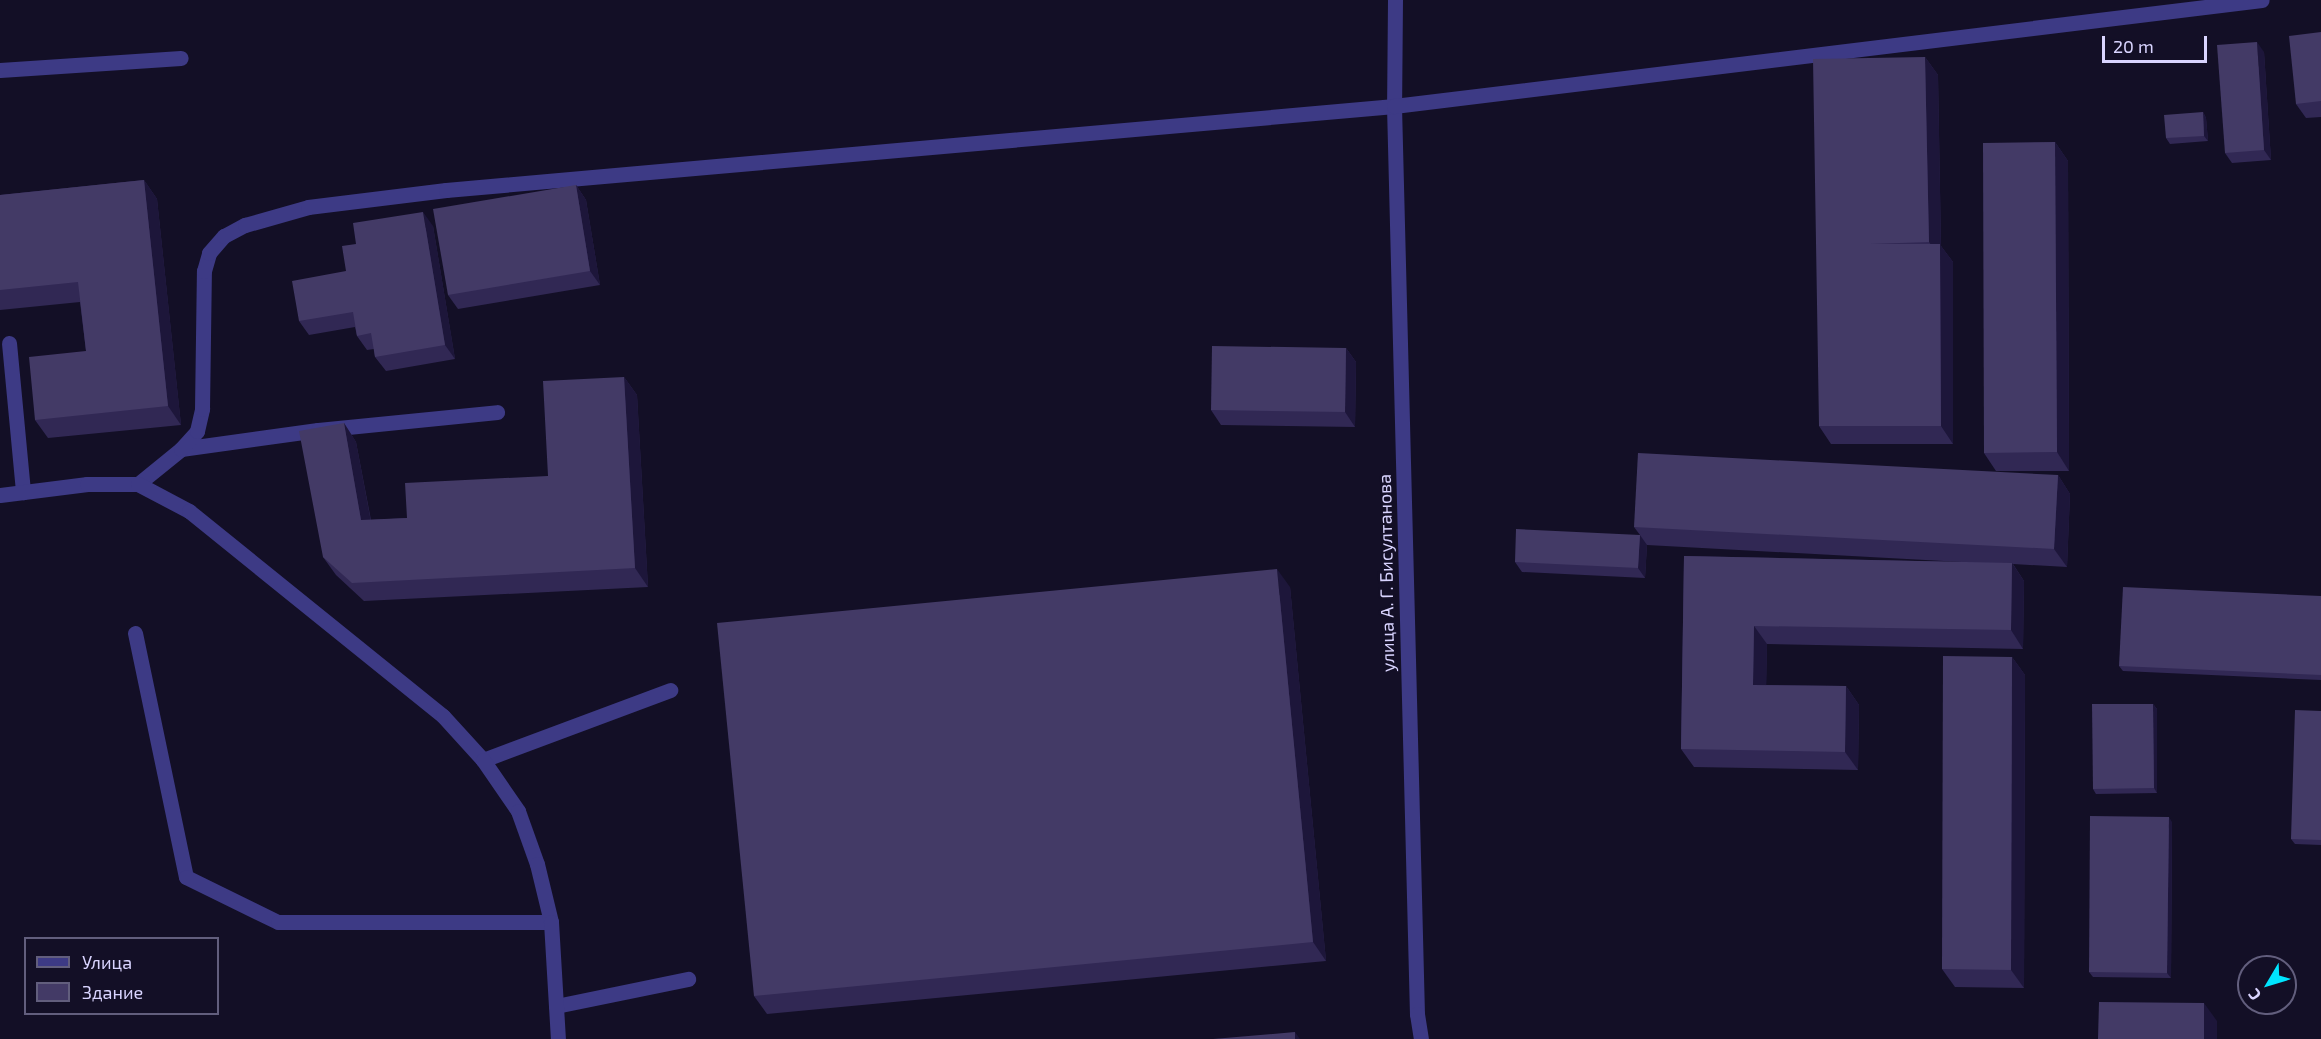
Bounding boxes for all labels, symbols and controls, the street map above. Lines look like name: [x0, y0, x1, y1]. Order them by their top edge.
scale bar: [2105, 24, 2210, 62]
text: 20 m: [2113, 35, 2154, 57]
street label: улица А. Г. Бисултанова: [1373, 474, 1399, 672]
legend: [24, 937, 219, 1015]
text: Улица: [82, 951, 132, 973]
north arrow: [2237, 955, 2297, 1015]
text: Здание: [82, 981, 143, 1003]
text: С: [2244, 986, 2264, 1005]

